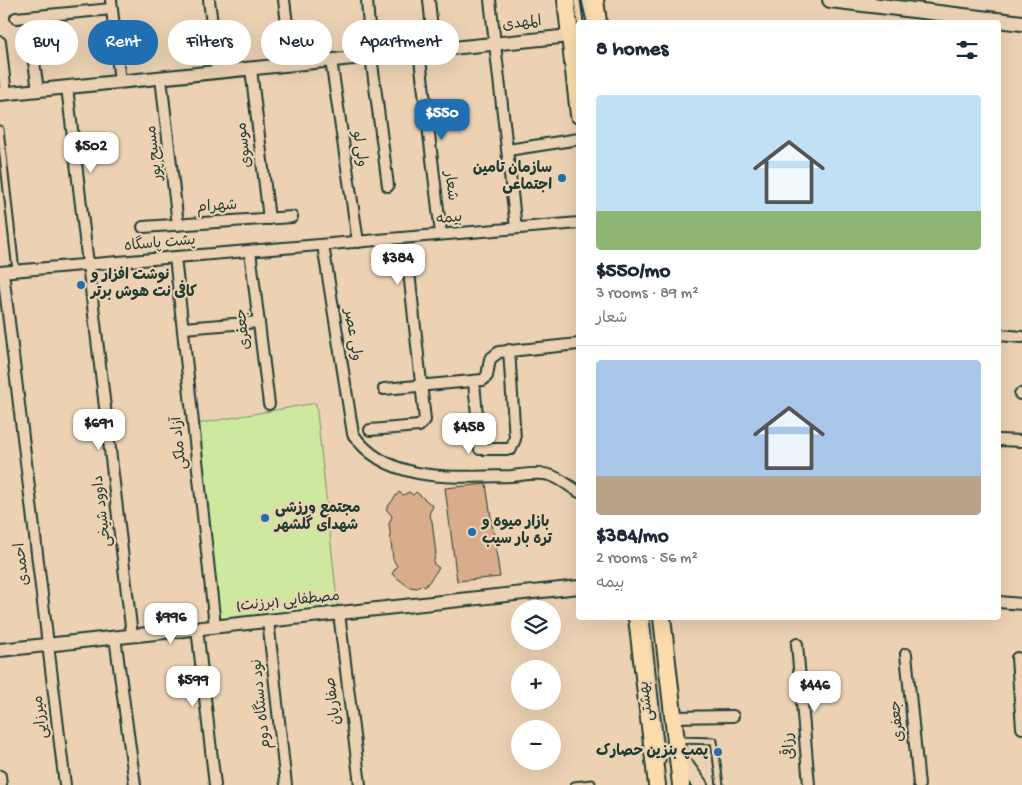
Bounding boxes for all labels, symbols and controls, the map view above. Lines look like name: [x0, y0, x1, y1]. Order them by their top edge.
street label: المهدی: [501, 13, 543, 35]
chip: Buy: [15, 20, 78, 65]
chip: Rent: [88, 20, 158, 65]
chip: Filters: [168, 20, 251, 65]
chip: New: [261, 20, 332, 65]
chip: Apartment: [342, 20, 459, 65]
icon: filters: [953, 36, 981, 64]
text: 8 homes: [596, 38, 668, 63]
pin: $550: [412, 98, 472, 141]
text: $550: [425, 105, 459, 124]
street label: موسوی: [233, 121, 257, 169]
street label: مسیح پور: [143, 124, 167, 183]
icon: home: [744, 127, 834, 217]
street label: ولی لو: [347, 129, 370, 168]
pin: $502: [61, 132, 121, 174]
text: $502: [75, 138, 107, 157]
place label: سازمان تامین اجتماعی: [473, 160, 552, 195]
street label: شعار: [439, 169, 461, 202]
marker: سازمان تامین اجتماعی: [556, 172, 568, 184]
street label: شهرام: [196, 197, 238, 218]
street label: بیمه: [435, 209, 463, 229]
street label: پشت پاسگاه: [123, 230, 196, 256]
pin: $384: [368, 244, 428, 286]
text: $384: [382, 250, 414, 269]
text: $550/mo: [596, 260, 670, 285]
place label: نوشت افزار و کافی نت هوش برتر: [89, 266, 197, 302]
marker: نوشت افزار و کافی نت هوش برتر: [75, 279, 87, 291]
text: 3 rooms · 89 m²: [596, 285, 698, 304]
street label: ولی عصر: [339, 306, 365, 362]
street label: جعفری: [233, 307, 255, 351]
text: شعار: [596, 310, 627, 329]
icon: home: [744, 393, 834, 483]
pin: $691: [69, 408, 129, 451]
pin: $458: [439, 412, 499, 455]
street label: آزاد ملکی: [167, 414, 192, 471]
text: $691: [84, 415, 114, 434]
text: $458: [453, 419, 485, 438]
street label: داوود شیخی: [90, 474, 116, 548]
place label: مجتمع ورزشی شهدای گلشهر: [273, 500, 361, 535]
marker: مجتمع ورزشی شهدای گلشهر: [259, 512, 271, 524]
place label: بازار میوه و تره بار سیب: [481, 514, 553, 549]
text: $384/mo: [596, 525, 669, 550]
marker: بازار میوه و تره بار سیب: [466, 526, 478, 538]
street label: احمدی: [11, 542, 35, 586]
text: 2 rooms · 56 m²: [596, 550, 698, 569]
text: بیمه: [596, 575, 624, 594]
street label: مصطفایی (برزنت): [235, 588, 341, 616]
map controls: [511, 600, 561, 770]
button: layers: [511, 600, 561, 650]
pin: $996: [141, 602, 201, 645]
text: $996: [155, 609, 187, 628]
street label: نود دستگاه دوم: [246, 658, 277, 750]
button: +: [511, 660, 561, 710]
pin: $599: [163, 666, 223, 708]
pin: $446: [785, 670, 845, 713]
text: $599: [177, 672, 209, 691]
street label: صفاریان: [322, 676, 346, 726]
text: $446: [800, 677, 830, 696]
street label: بهشتی: [636, 680, 658, 722]
street label: میرزایی: [29, 694, 53, 740]
street label: جعفری: [887, 699, 909, 743]
button: −: [511, 720, 561, 770]
street label: رزاقی: [776, 732, 800, 760]
place label: پمپ بنزین حصارک: [596, 743, 709, 761]
marker: پمپ بنزین حصارک: [712, 746, 724, 758]

